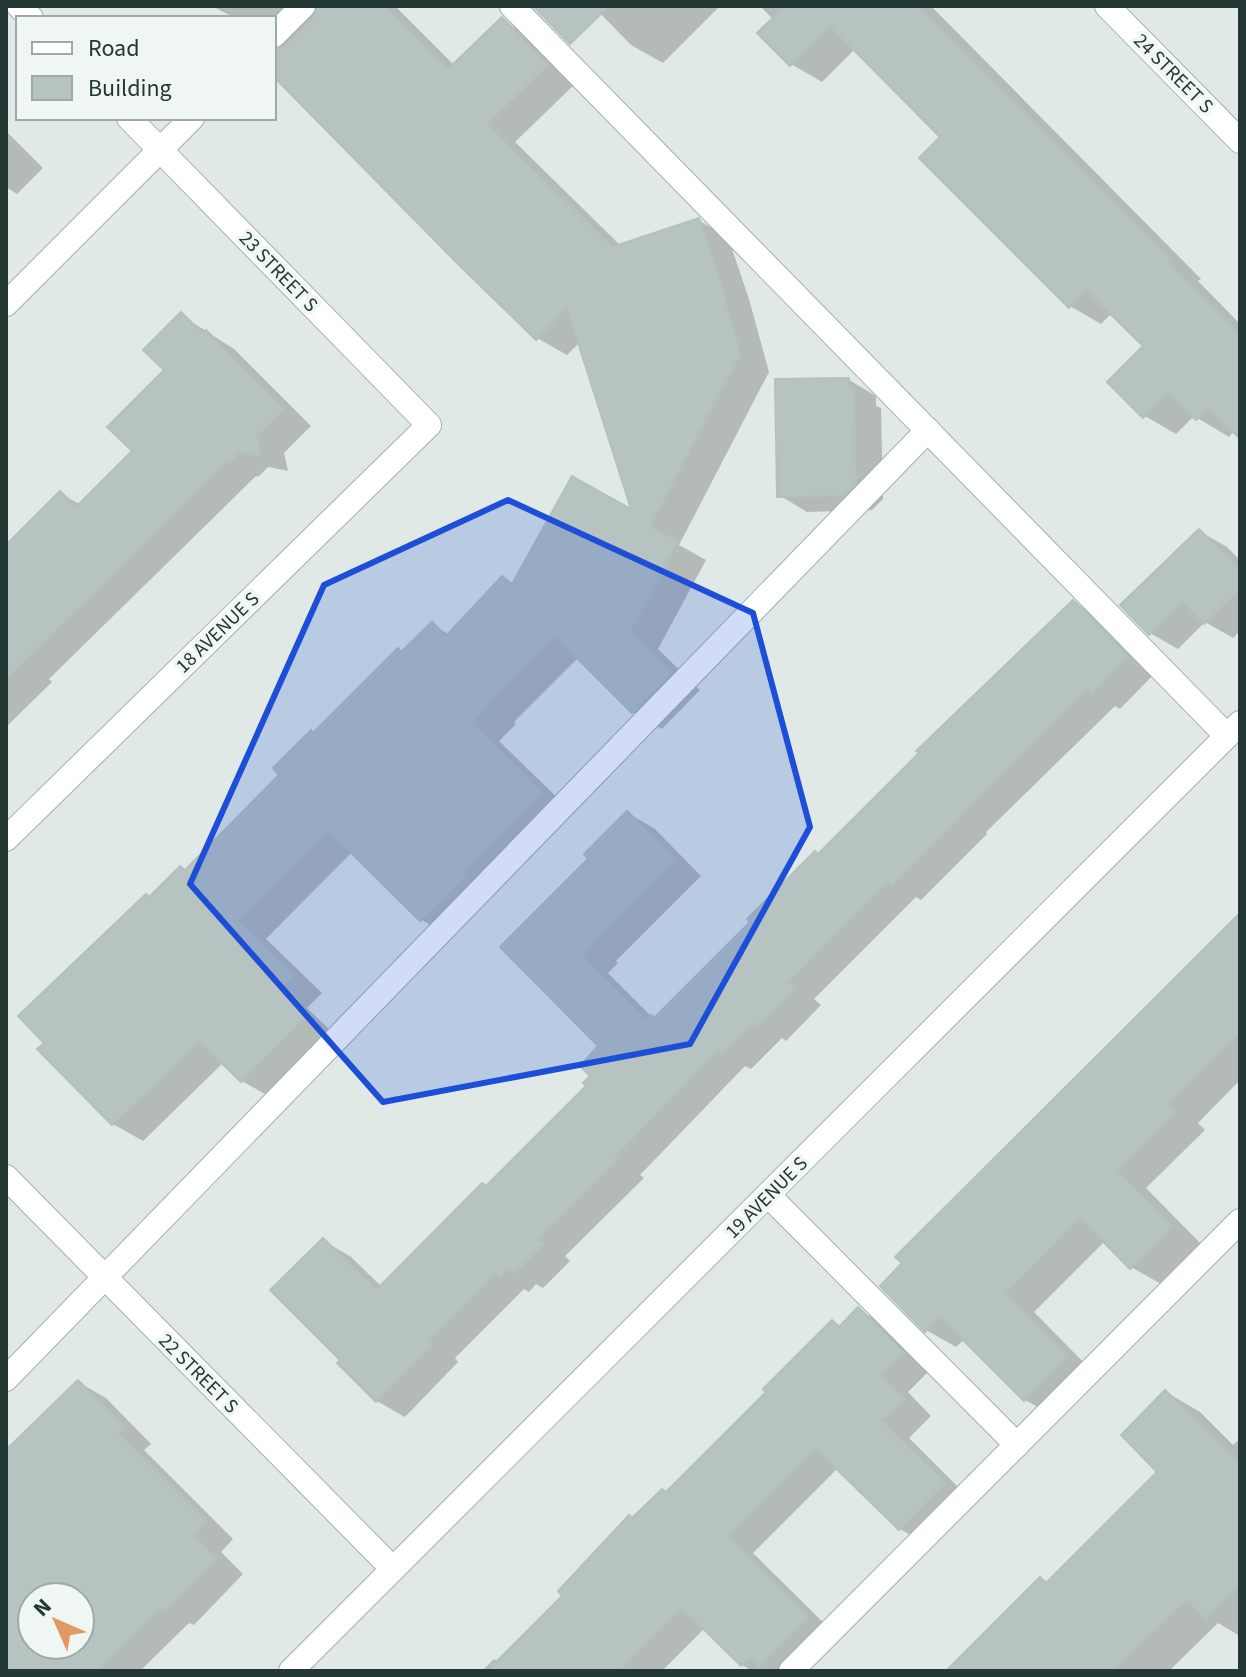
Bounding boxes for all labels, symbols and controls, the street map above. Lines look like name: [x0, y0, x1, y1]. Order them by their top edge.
legend: [16, 16, 276, 120]
street label: 24 STREET S: [1127, 27, 1220, 120]
text: Road: [88, 31, 140, 66]
text: Building: [88, 71, 172, 106]
street label: 23 STREET S: [233, 225, 324, 318]
street label: 18 AVENUE S: [170, 586, 266, 680]
street label: 19 AVENUE S: [719, 1150, 814, 1245]
street label: 22 STREET S: [152, 1327, 245, 1420]
north arrow: [16, 1581, 96, 1661]
text: N: [26, 1591, 59, 1624]

